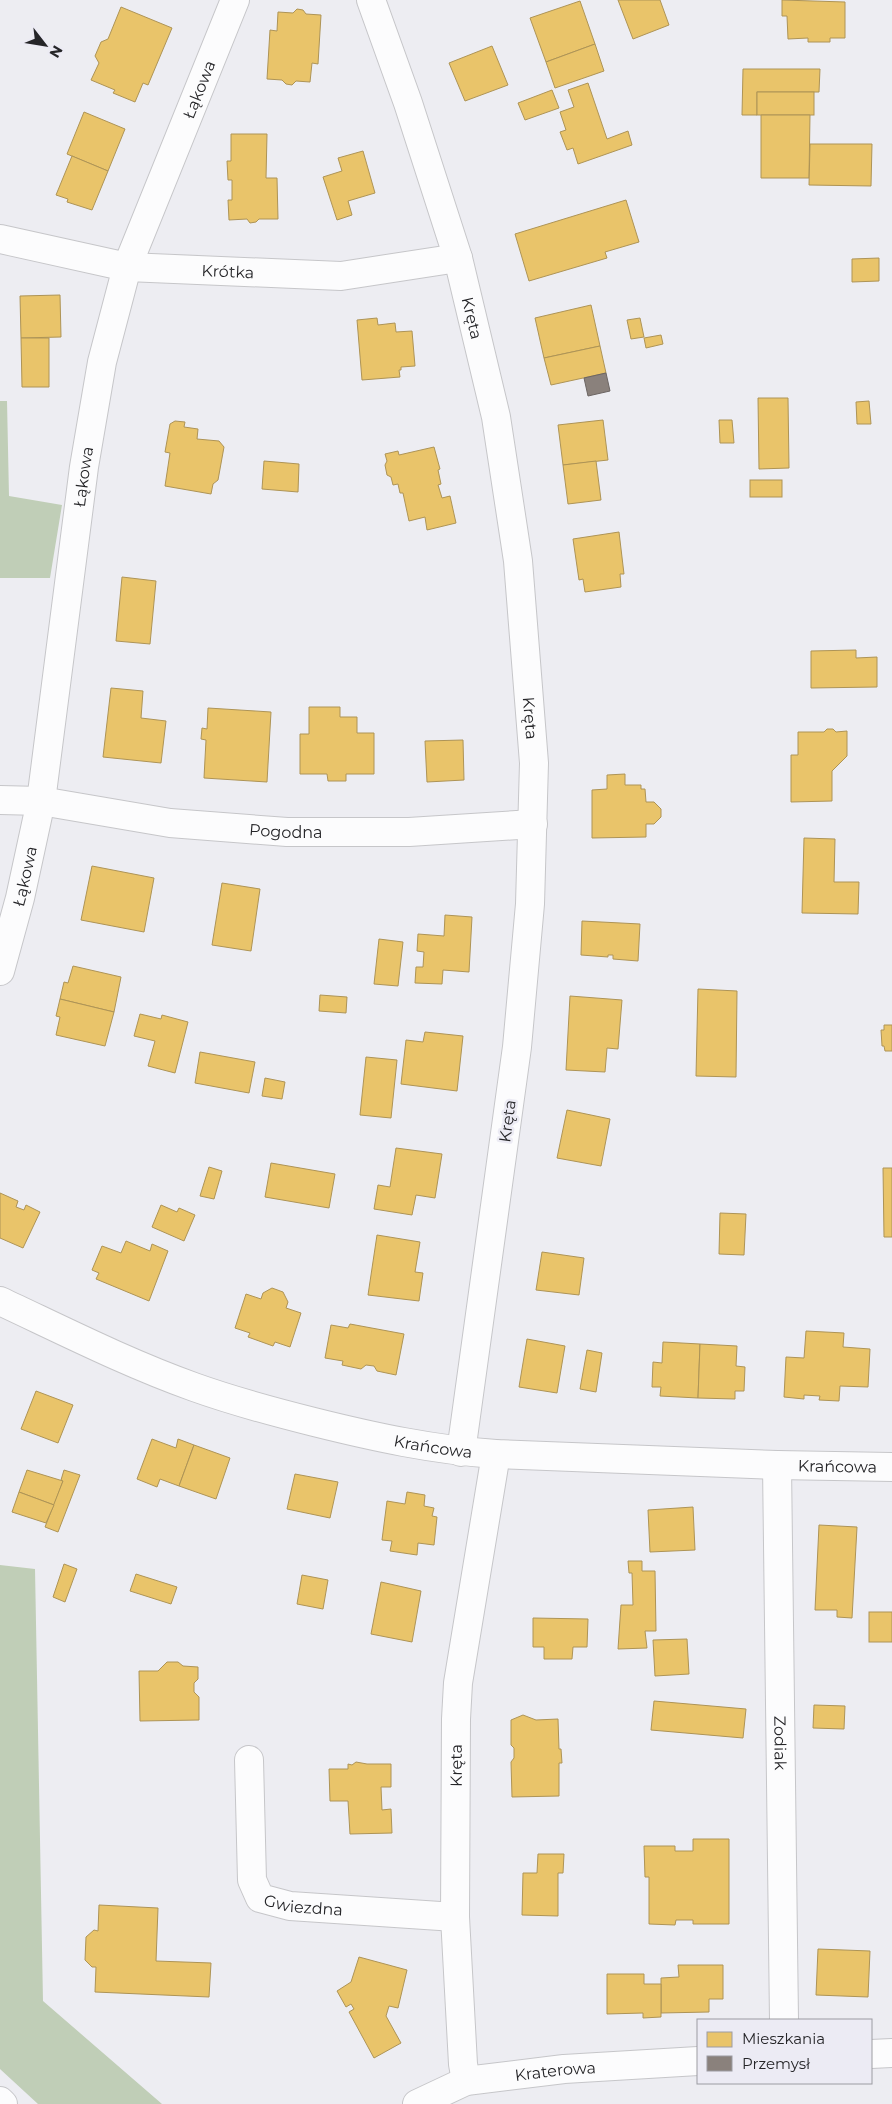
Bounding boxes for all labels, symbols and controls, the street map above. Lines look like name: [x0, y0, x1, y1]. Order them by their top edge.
north arrow: [20, 20, 70, 70]
text: N: [46, 42, 67, 61]
street label: Łąkowa: [179, 58, 220, 122]
street label: Krótka: [201, 261, 255, 282]
street label: Kręta: [458, 295, 486, 341]
street label: Łąkowa: [70, 445, 97, 508]
street label: Kręta: [519, 696, 541, 740]
street label: Pogodna: [248, 820, 323, 842]
street label: Łąkowa: [9, 844, 41, 909]
street label: Kręta: [495, 1099, 520, 1144]
street label: Krańcowa: [392, 1431, 473, 1462]
street label: Krańcowa: [798, 1456, 877, 1477]
street label: Zodiak: [770, 1716, 790, 1771]
street label: Kręta: [447, 1744, 466, 1787]
street label: Gwiezdna: [262, 1890, 343, 1920]
legend: [697, 2019, 872, 2084]
text: Mieszkania: [742, 2029, 825, 2048]
text: Przemysł: [742, 2054, 811, 2073]
street label: Kraterowa: [514, 2058, 596, 2085]

